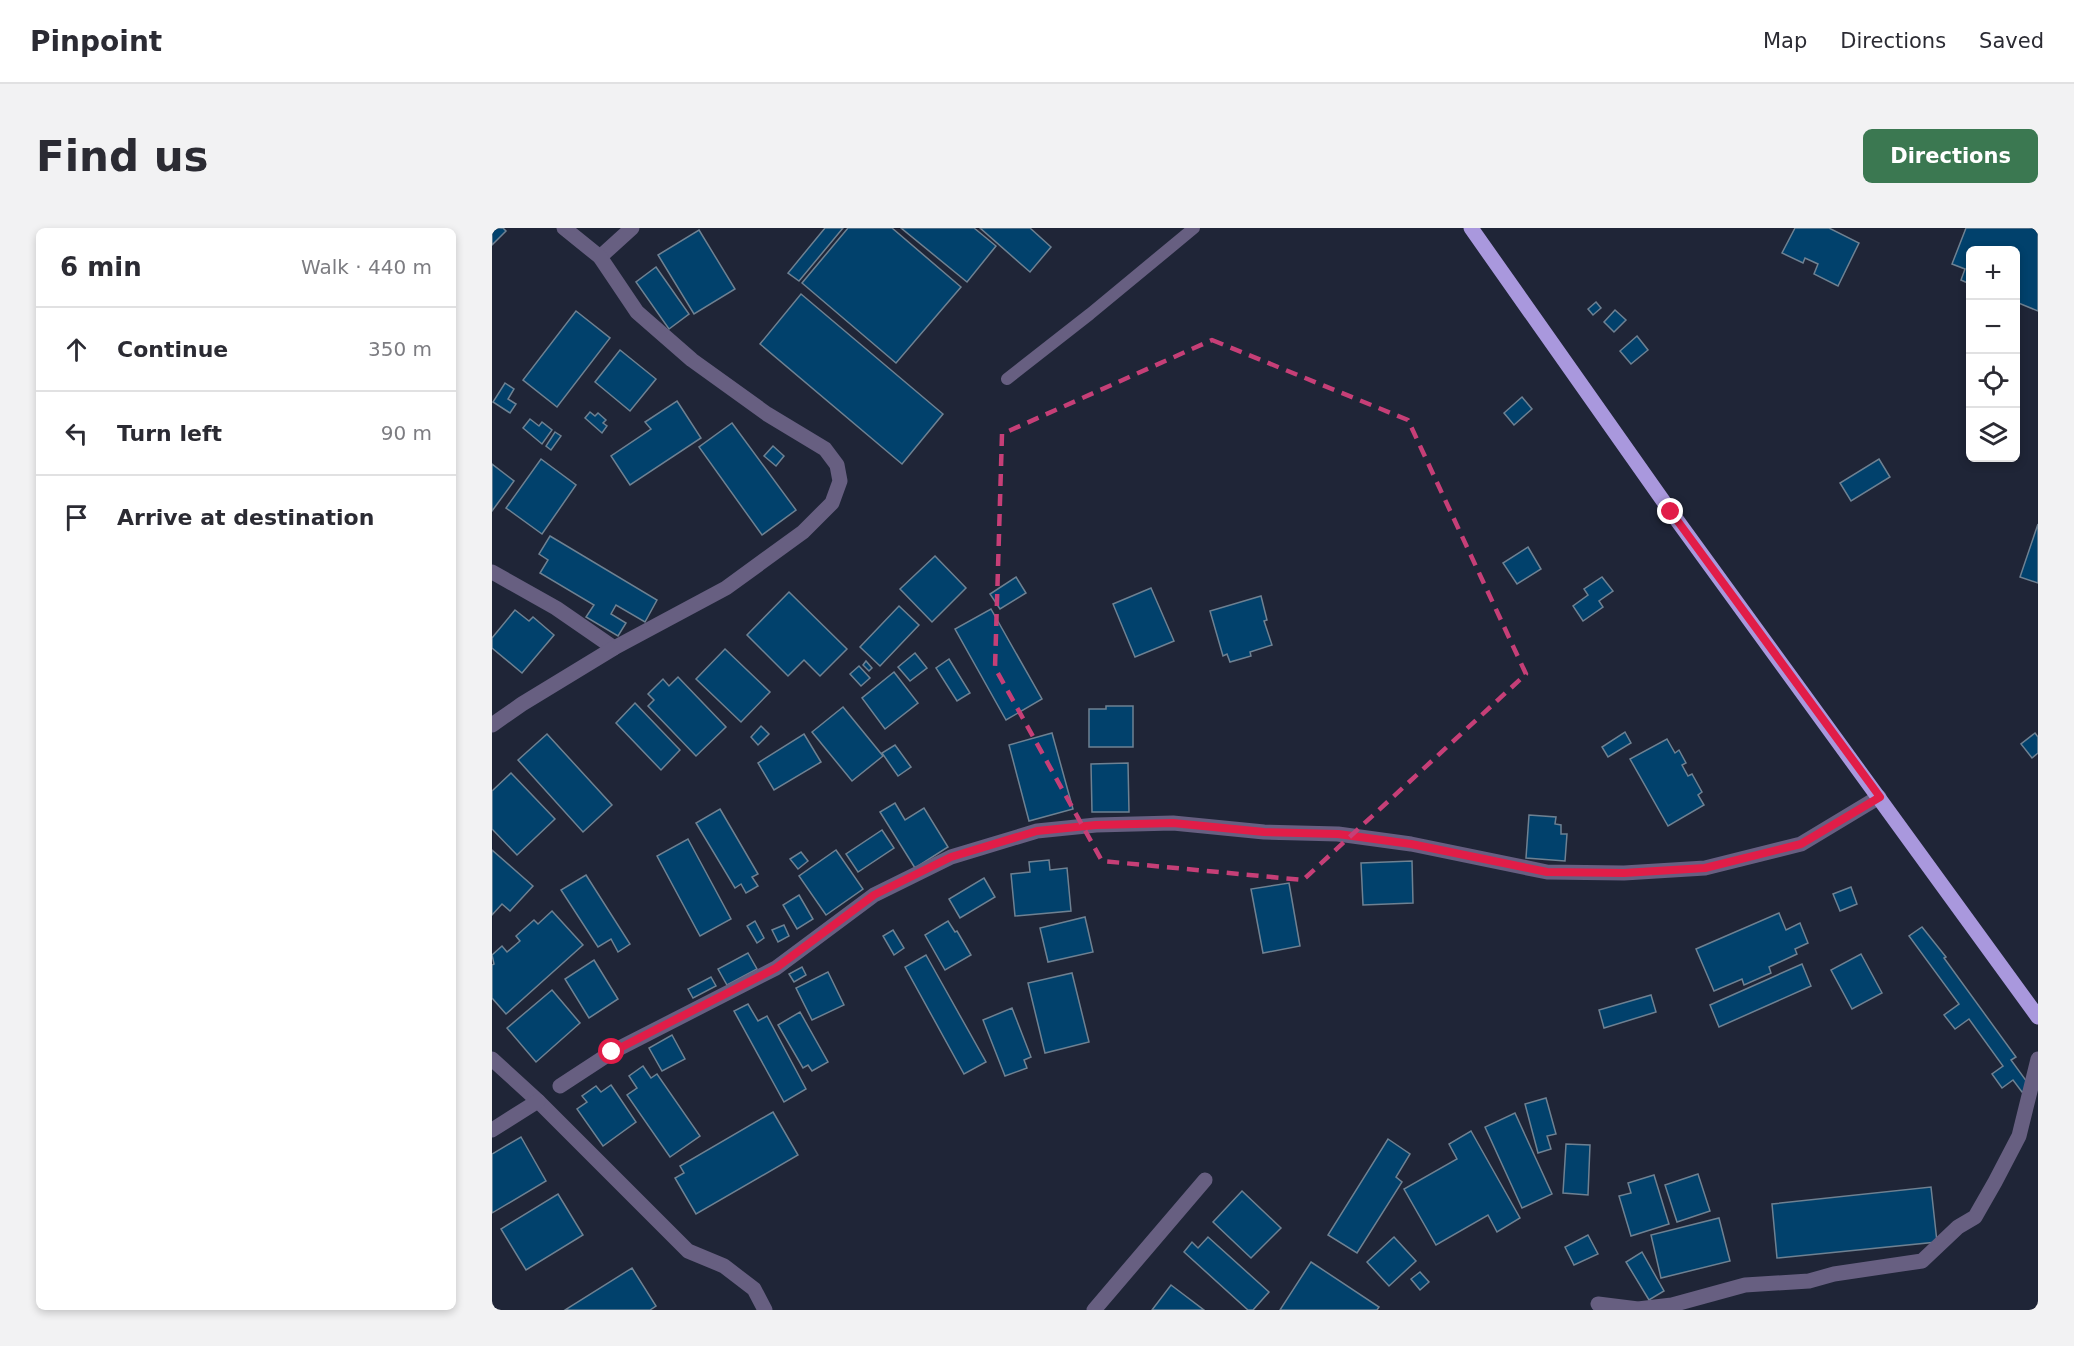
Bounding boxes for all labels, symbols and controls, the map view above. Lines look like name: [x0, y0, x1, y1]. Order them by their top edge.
text: Pinpoint: [30, 25, 162, 58]
text: Map: [1763, 29, 1807, 53]
text: Directions: [1840, 29, 1946, 53]
text: Saved: [1979, 29, 2044, 53]
button: Directions: [1863, 129, 2038, 183]
text: Find us: [36, 132, 209, 181]
map controls: [1966, 246, 2020, 462]
button: +: [1966, 246, 2020, 300]
text: 6 min: [60, 252, 142, 282]
text: Walk · 440 m: [301, 255, 432, 279]
button: −: [1966, 300, 2020, 354]
icon: ahead: [60, 333, 93, 366]
text: Continue: [117, 337, 228, 362]
text: 350 m: [368, 337, 432, 361]
button: locate: [1966, 354, 2020, 408]
button: layers: [1966, 408, 2020, 462]
icon: left: [60, 417, 93, 450]
text: Turn left: [117, 421, 222, 446]
text: 90 m: [381, 421, 432, 445]
route end: [1657, 498, 1683, 524]
icon: arrive: [60, 501, 93, 534]
text: Arrive at destination: [117, 505, 374, 530]
route start: [598, 1038, 624, 1064]

